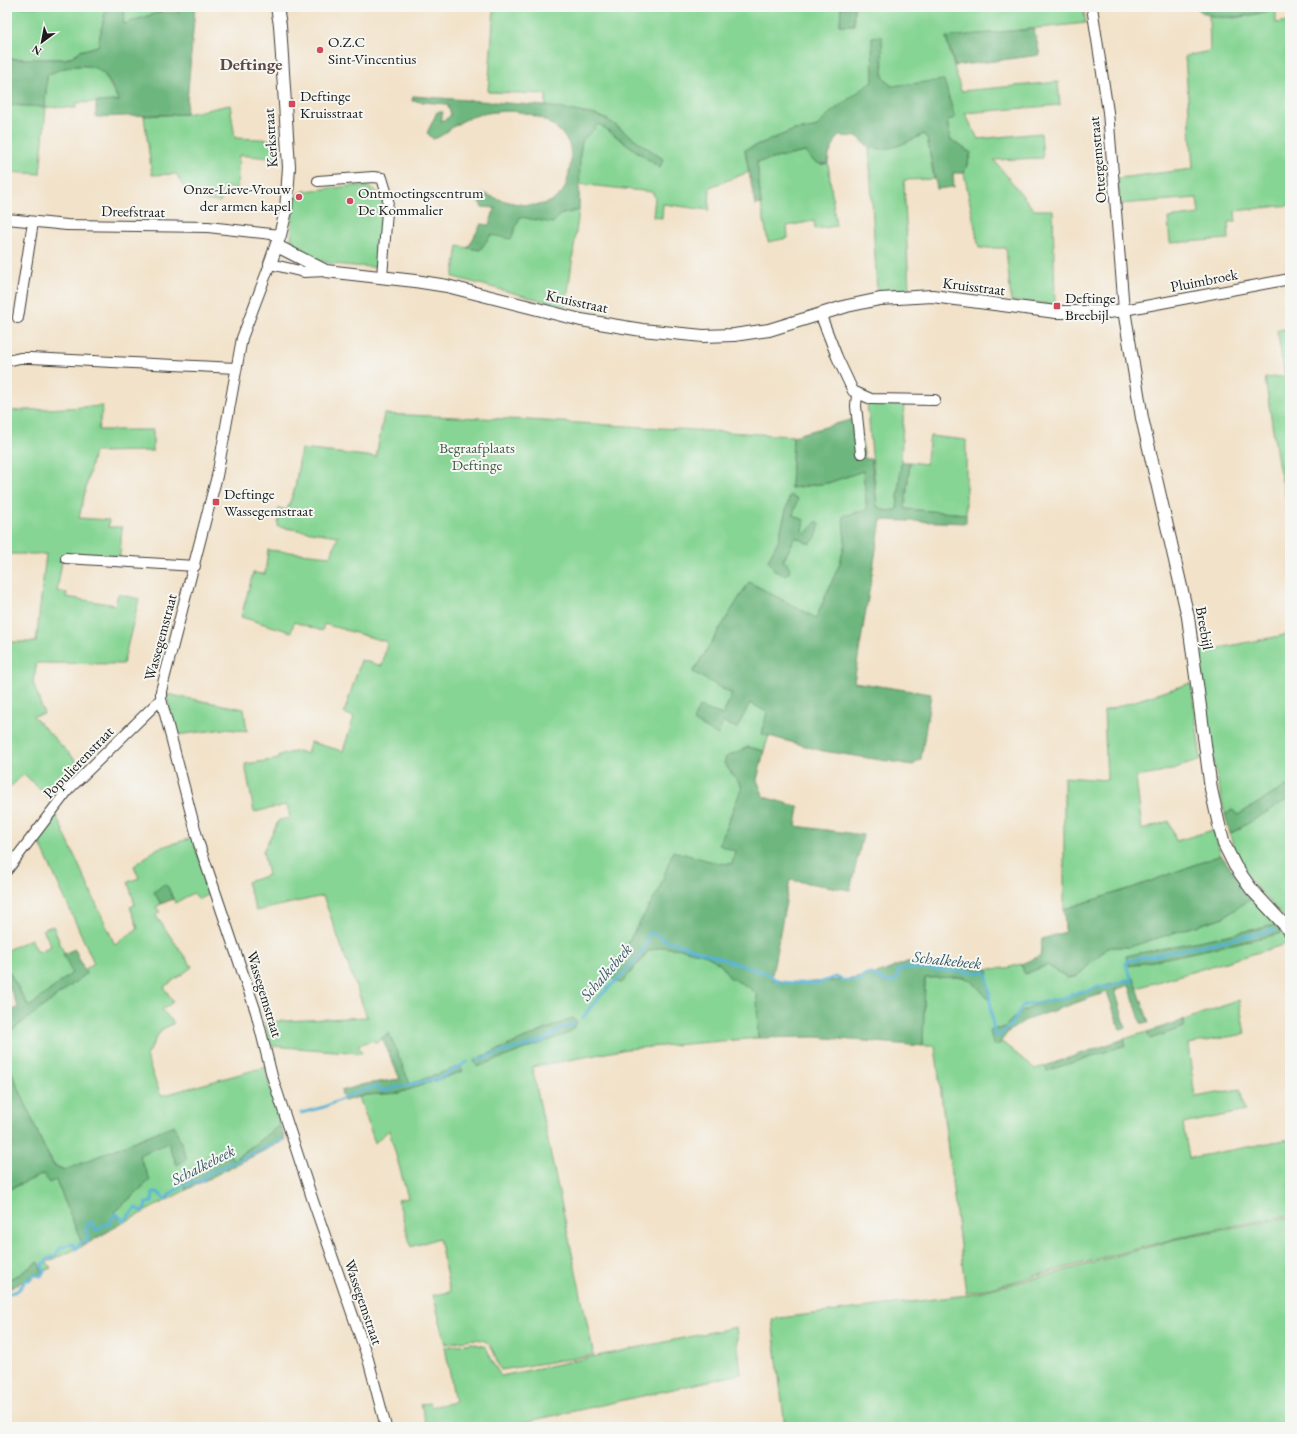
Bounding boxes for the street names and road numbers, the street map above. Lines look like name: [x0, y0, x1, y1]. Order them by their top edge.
street label: Kerkstraat: [258, 107, 282, 168]
street label: Ottergemstraat: [1084, 116, 1110, 204]
street label: Dreefstraat: [101, 201, 165, 221]
street label: Pluimbroek: [1169, 264, 1240, 296]
street label: Kruisstraat: [942, 273, 1007, 299]
street label: Kruisstraat: [544, 285, 610, 317]
street label: Wassegemstraat: [139, 591, 181, 682]
street label: Breebijl: [1192, 605, 1218, 652]
street label: Populierenstraat: [39, 721, 118, 802]
street label: Wassegemstraat: [243, 949, 287, 1040]
street label: Wassegemstraat: [341, 1257, 388, 1347]

